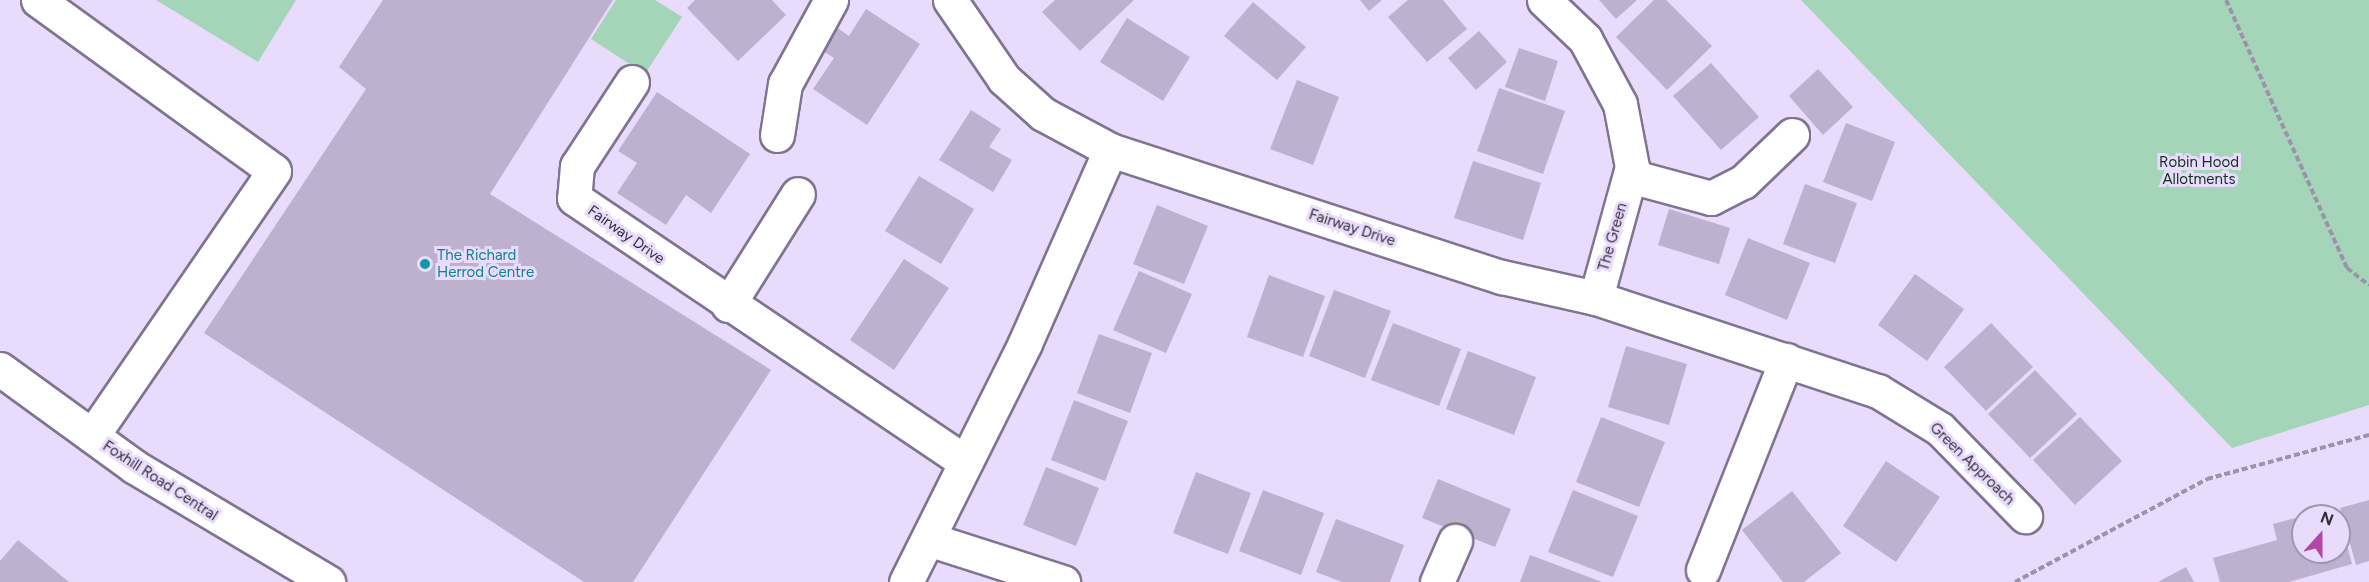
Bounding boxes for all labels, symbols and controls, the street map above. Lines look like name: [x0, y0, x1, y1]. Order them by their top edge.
park label: Robin Hood Allotments: [2159, 153, 2239, 188]
street label: The Green: [1595, 201, 1631, 273]
street label: Fairway Drive: [584, 202, 668, 268]
street label: Fairway Drive: [1307, 206, 1397, 250]
place label: The Richard Herrod Centre: [437, 246, 534, 281]
marker: The Richard Herrod Centre: [418, 257, 432, 271]
street label: Green Approach: [1926, 419, 2018, 509]
street label: Foxhill Road Central: [99, 437, 221, 525]
north arrow: [2291, 504, 2351, 564]
text: N: [2318, 508, 2336, 530]

